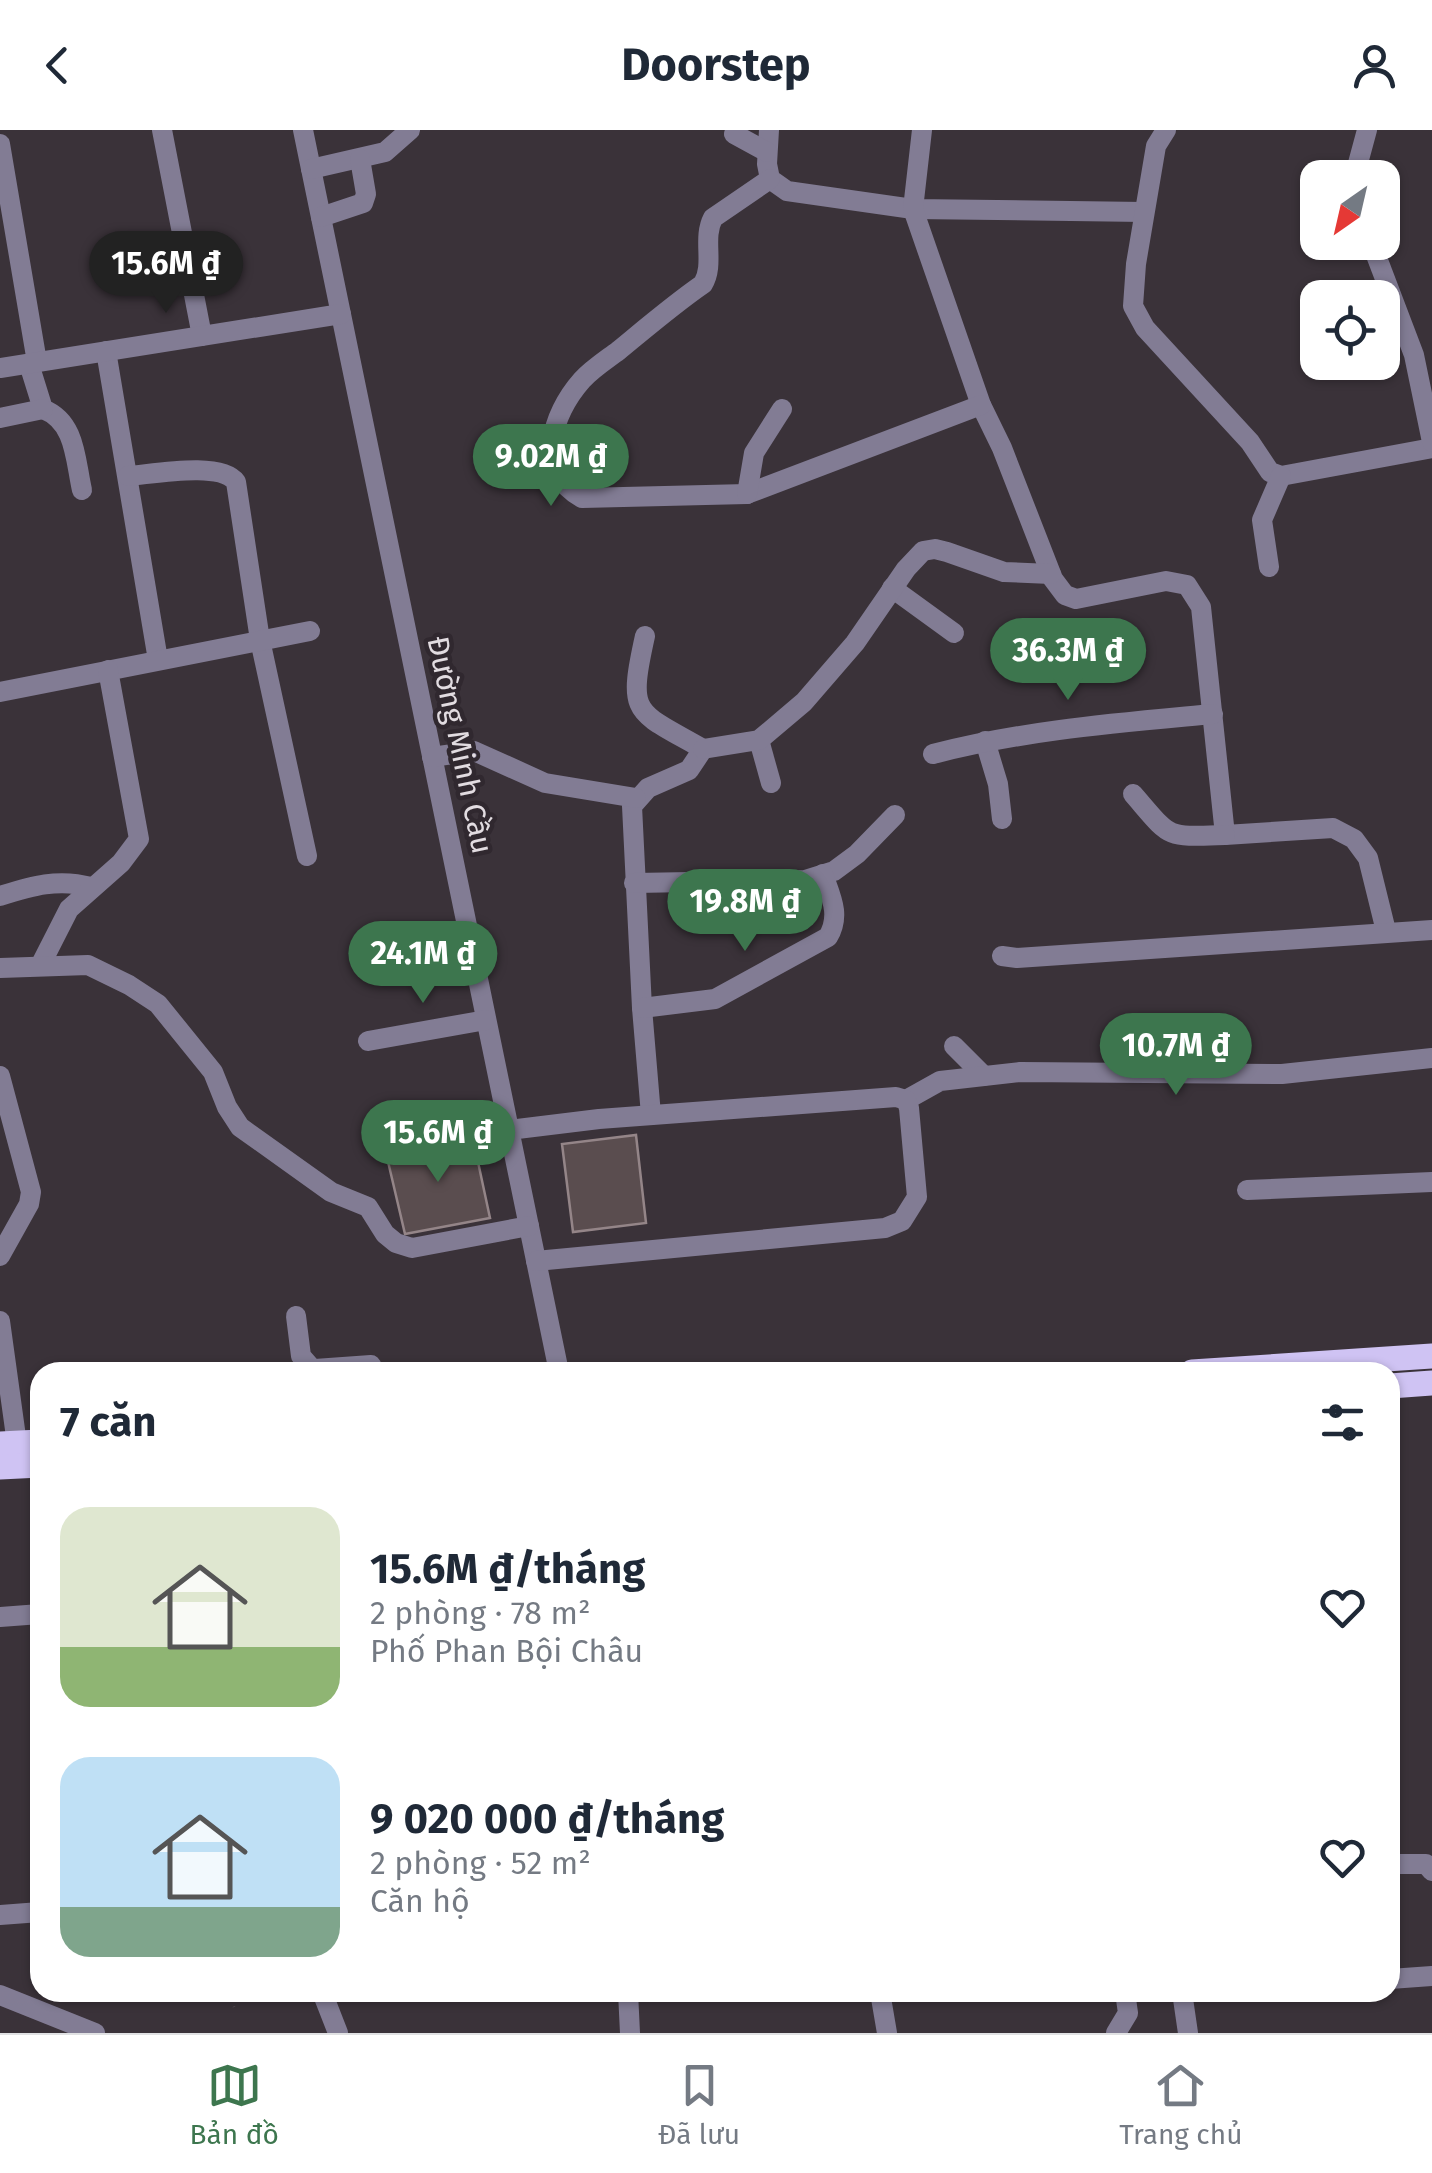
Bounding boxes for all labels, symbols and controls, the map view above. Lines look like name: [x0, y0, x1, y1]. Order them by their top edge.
icon: back: [30, 38, 85, 93]
text: Doorstep: [621, 38, 811, 92]
icon: person: [1347, 38, 1402, 93]
north arrow: [1300, 160, 1400, 260]
map controls: [1300, 160, 1400, 380]
pin: 15.6M ₫: [74, 231, 258, 316]
text: 15.6M ₫: [111, 244, 221, 282]
button: locate: [1300, 280, 1400, 380]
pin: 9.02M ₫: [459, 424, 643, 509]
text: 9.02M ₫: [495, 437, 607, 475]
pin: 36.3M ₫: [976, 618, 1160, 703]
text: 36.3M ₫: [1012, 631, 1124, 669]
street label: Đường Minh Cầu: [419, 633, 501, 857]
pin: 19.8M ₫: [653, 869, 837, 954]
text: 19.8M ₫: [689, 882, 801, 920]
pin: 24.1M ₫: [331, 921, 515, 1006]
text: 24.1M ₫: [370, 934, 476, 972]
pin: 10.7M ₫: [1084, 1013, 1268, 1098]
text: 10.7M ₫: [1122, 1026, 1230, 1064]
pin: 15.6M ₫: [346, 1100, 530, 1185]
text: 15.6M ₫: [383, 1113, 493, 1151]
icon: filters: [1315, 1395, 1370, 1450]
text: 7 căn: [60, 1397, 157, 1447]
text: 15.6M ₫/tháng: [370, 1544, 645, 1594]
icon: home: [140, 1547, 260, 1667]
icon: heart: [1315, 1580, 1370, 1635]
text: 2 phòng · 78 m²: [370, 1594, 591, 1632]
text: Phố Phan Bội Châu: [370, 1632, 643, 1670]
text: 9 020 000 ₫/tháng: [370, 1794, 724, 1844]
icon: home: [140, 1797, 260, 1917]
icon: heart: [1315, 1830, 1370, 1885]
text: 2 phòng · 52 m²: [370, 1844, 591, 1882]
text: Căn hộ: [370, 1882, 470, 1920]
tab: Bản đồ: [190, 2058, 279, 2151]
tab: Đã lưu: [658, 2058, 740, 2151]
tab: Trang chủ: [1119, 2058, 1242, 2151]

